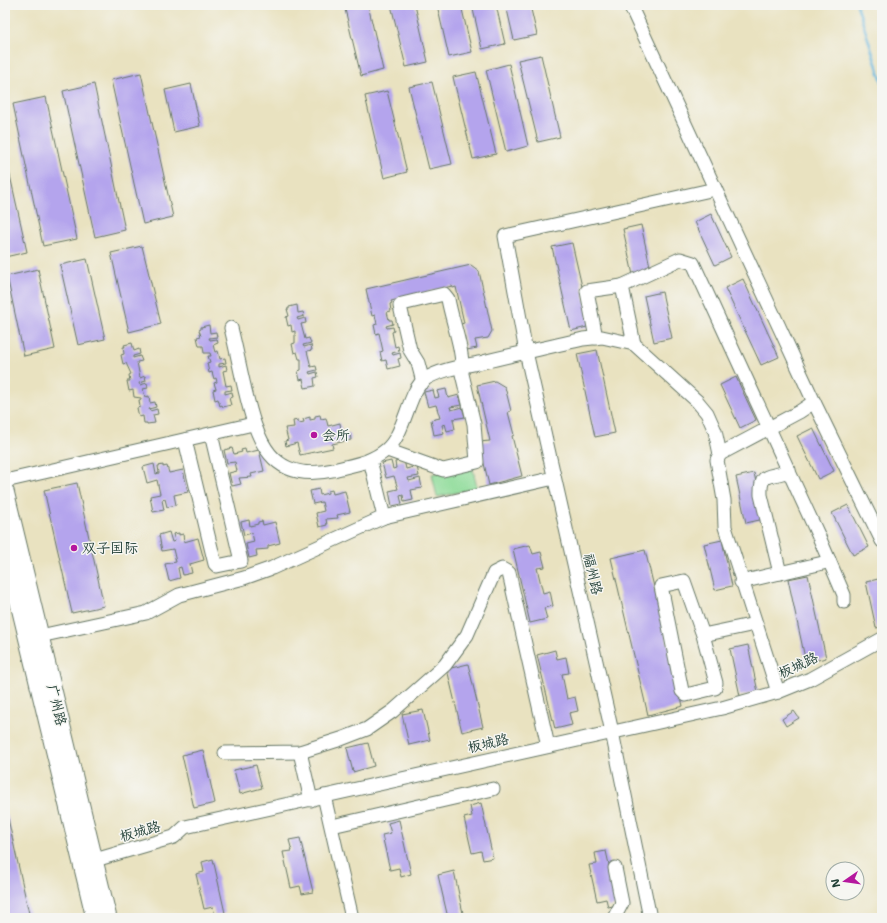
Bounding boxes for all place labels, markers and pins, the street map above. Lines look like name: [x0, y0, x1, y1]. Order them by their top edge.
place label: 会所: [322, 426, 350, 444]
marker: 会所: [309, 430, 319, 440]
place label: 双子国际: [82, 539, 138, 557]
marker: 双子国际: [69, 543, 79, 553]

